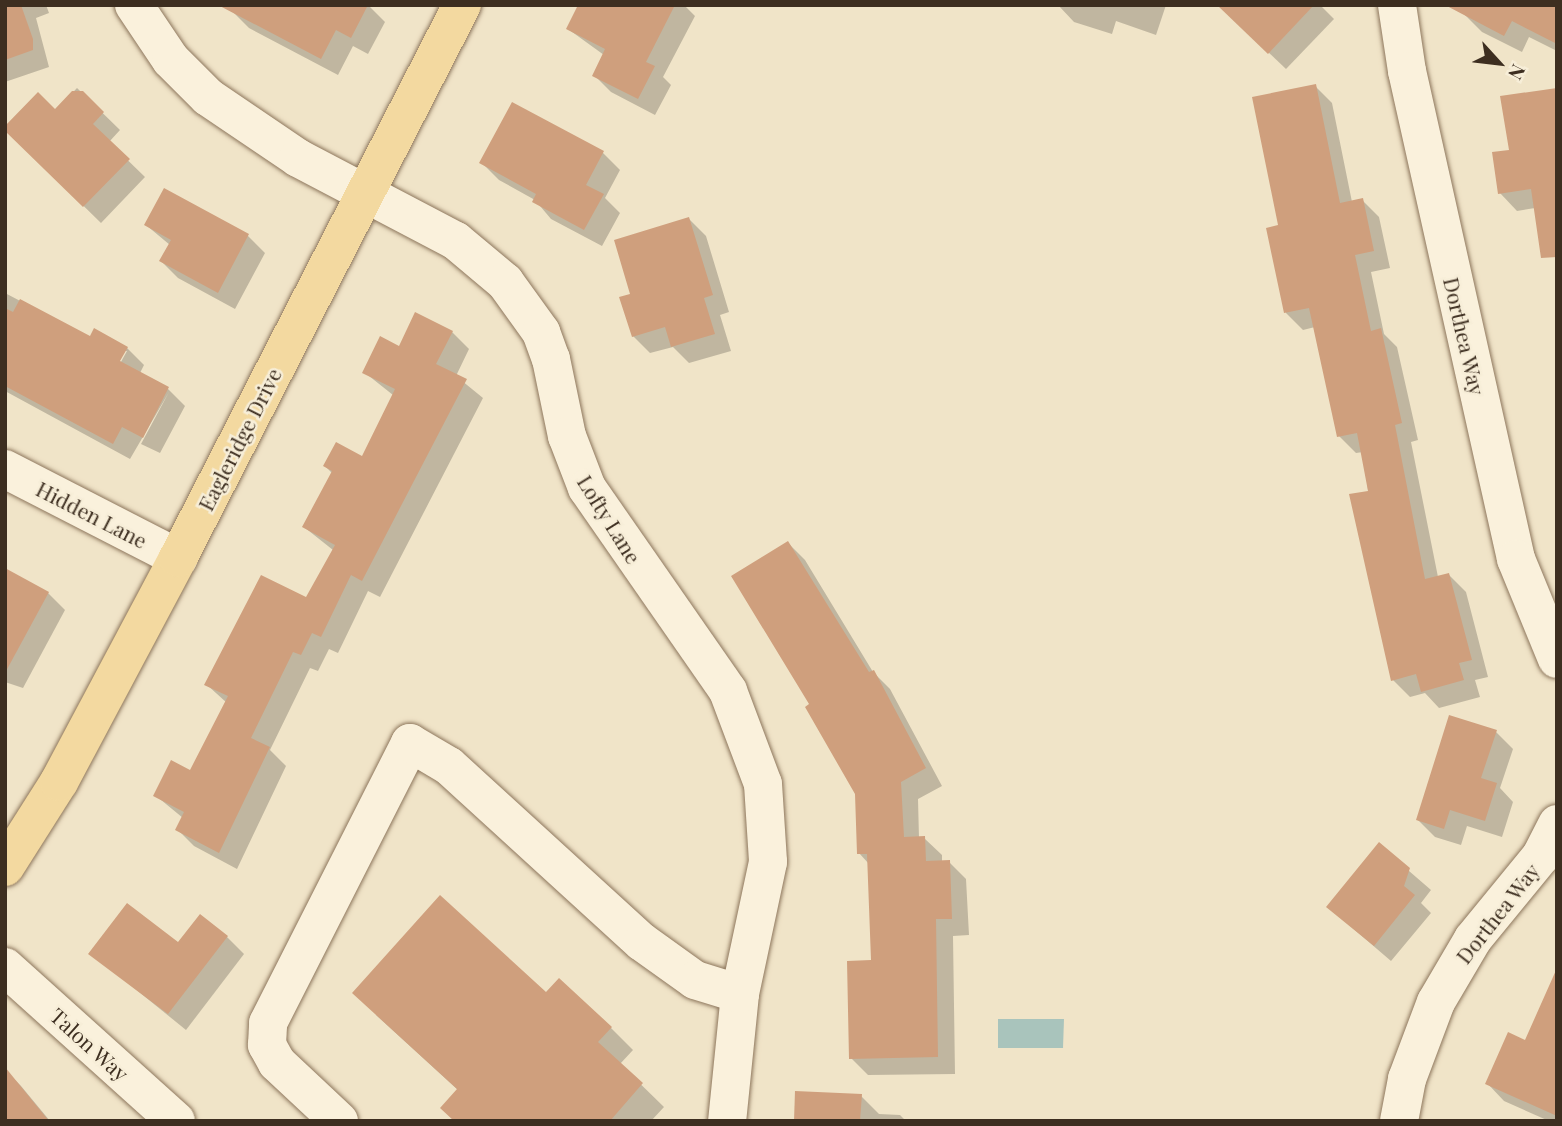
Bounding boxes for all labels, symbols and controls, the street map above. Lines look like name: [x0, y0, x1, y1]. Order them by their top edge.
north arrow: [1464, 28, 1534, 98]
text: N: [1503, 61, 1532, 85]
street label: Dorthea Way: [1439, 274, 1491, 398]
street label: Eagleridge Drive: [192, 364, 286, 514]
street label: Lofty Lane: [573, 470, 647, 568]
street label: Hidden Lane: [32, 475, 152, 553]
street label: Dorthea Way: [1450, 858, 1544, 968]
street label: Talon Way: [45, 1002, 135, 1086]

